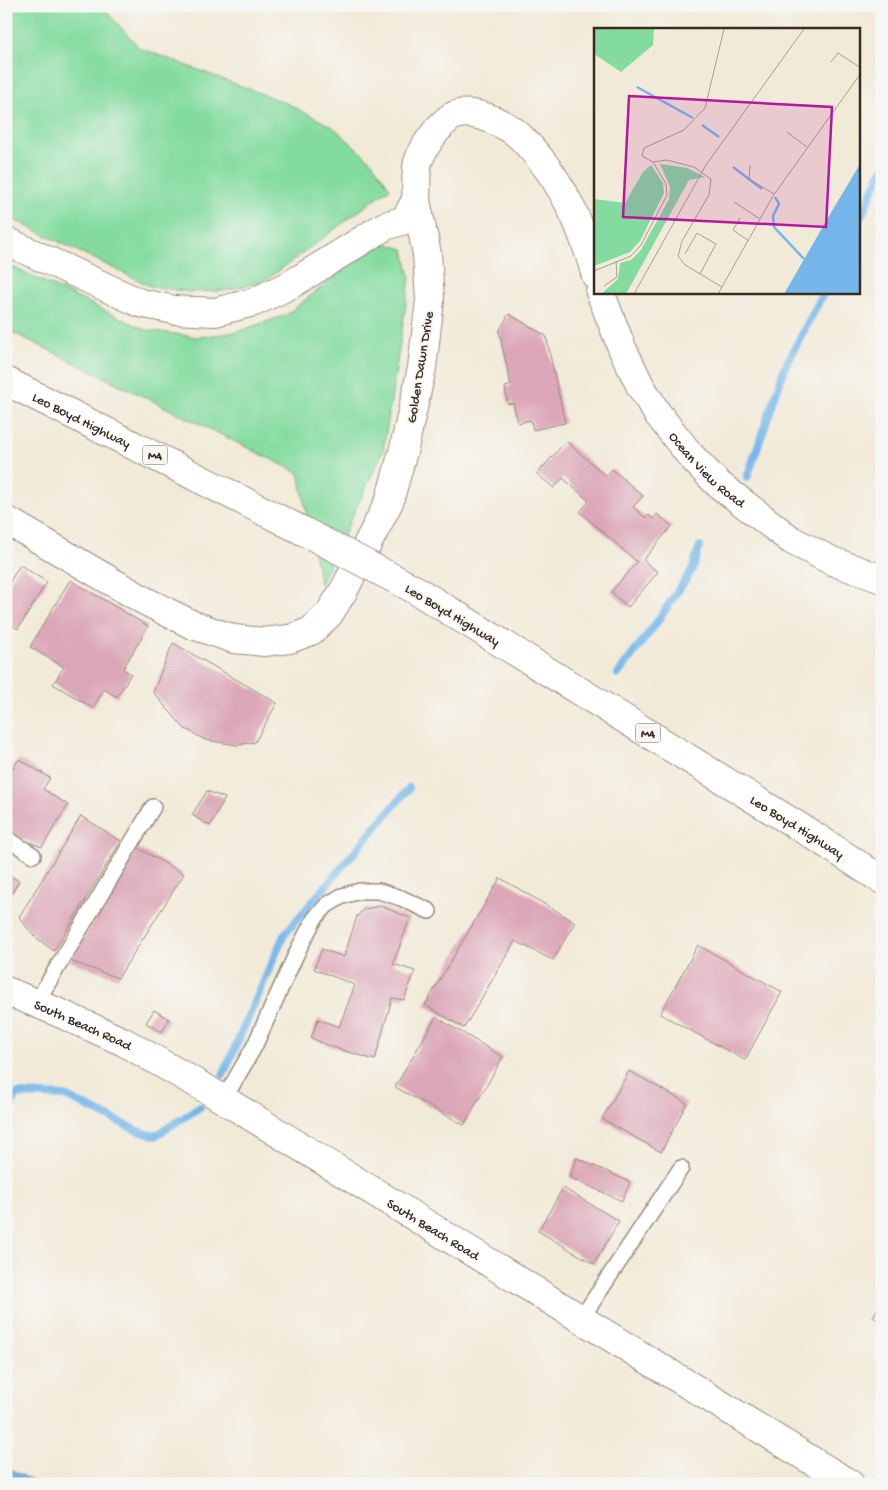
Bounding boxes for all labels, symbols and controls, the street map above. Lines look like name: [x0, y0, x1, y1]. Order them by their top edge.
inset map: [594, 28, 860, 294]
street label: Golden Dawn Drive: [404, 310, 439, 424]
street label: Leo Boyd Highway: [29, 390, 133, 454]
street label: Ocean View Road: [664, 429, 749, 514]
road number: M4: [142, 446, 168, 464]
street label: Leo Boyd Highway: [401, 581, 502, 651]
road number: M4: [636, 724, 660, 742]
street label: Leo Boyd Highway: [746, 792, 847, 864]
street label: South Beach Road: [31, 997, 136, 1056]
street label: South Beach Road: [383, 1196, 483, 1266]

